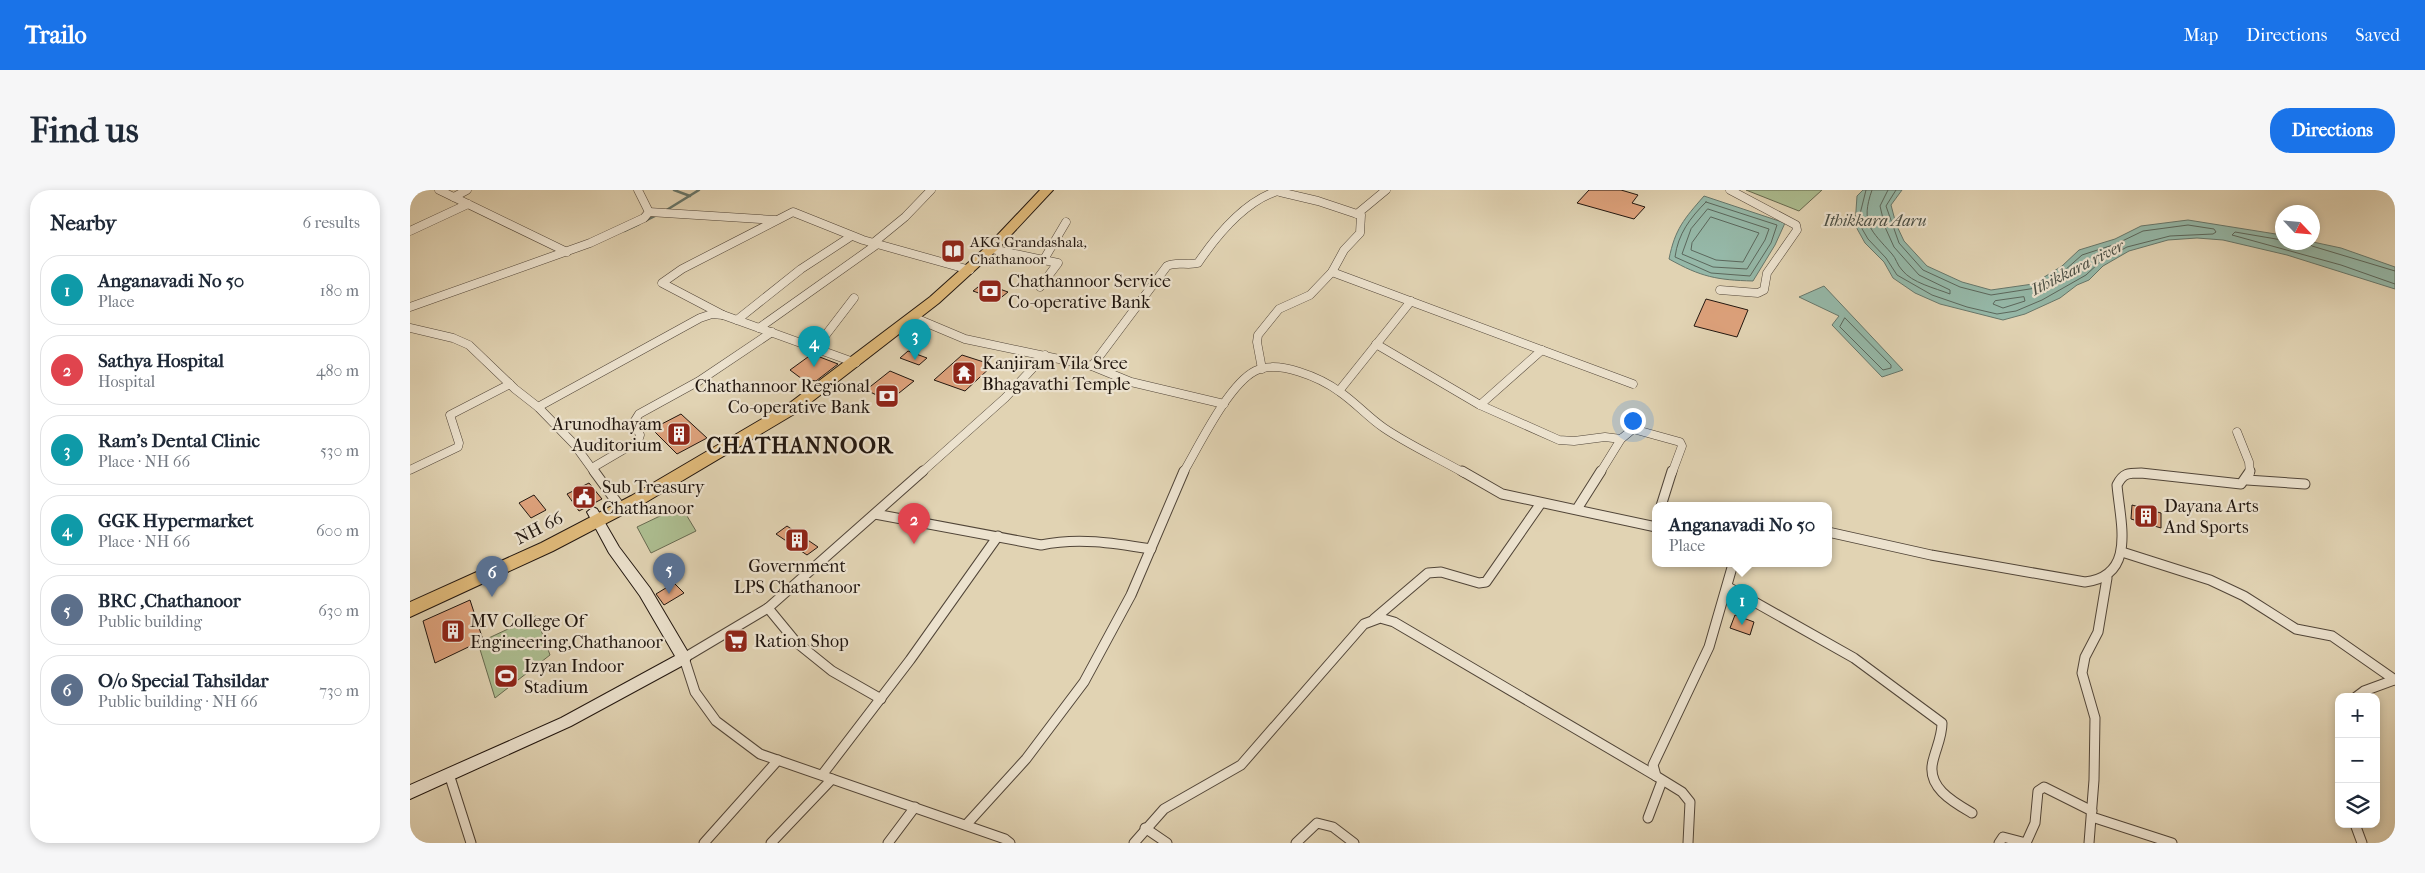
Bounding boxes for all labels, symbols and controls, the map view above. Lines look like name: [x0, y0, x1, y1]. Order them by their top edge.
text: Trailo: [25, 21, 87, 49]
text: Map: [2184, 25, 2218, 46]
text: Directions: [2246, 25, 2327, 46]
text: Saved: [2355, 25, 2400, 46]
button: Directions: [2270, 108, 2395, 153]
text: Find us: [30, 110, 139, 151]
north arrow: [2275, 205, 2320, 250]
text: Nearby: [50, 211, 116, 235]
water label: Ithikkara Aaru: [1822, 211, 1927, 230]
text: 6 results: [302, 213, 360, 232]
place label: AKG Grandashala, Chathanoor: [969, 233, 1087, 268]
water label: Ithikkara river: [2027, 235, 2128, 299]
library icon: AKG Grandashala, Chathanoor: [940, 238, 966, 264]
text: Anganavadi No 50: [98, 270, 244, 292]
place label: Chathannoor Service Co-operative Bank: [1008, 271, 1171, 313]
bank icon: Chathannoor Service Co-operative Bank: [977, 278, 1003, 304]
text: 1: [64, 281, 70, 300]
text: 180 m: [320, 281, 359, 300]
text: Place: [98, 292, 134, 311]
pin: 3: [899, 319, 931, 360]
pin: 4: [798, 326, 830, 367]
text: Sathya Hospital: [98, 350, 224, 372]
place label: Kanjiram Vila Sree Bhagavathi Temple: [982, 353, 1131, 395]
temple icon: Kanjiram Vila Sree Bhagavathi Temple: [951, 360, 977, 386]
text: 2: [63, 361, 71, 380]
text: 480 m: [316, 361, 359, 380]
text: Hospital: [98, 372, 155, 391]
place label: Chathannoor Regional Co-operative Bank: [695, 376, 871, 418]
bank icon: Chathannoor Regional Co-operative Bank: [874, 383, 900, 409]
your location: [1620, 408, 1646, 434]
place label: Arunodhayam Auditorium: [551, 414, 662, 456]
building icon: Arunodhayam Auditorium: [666, 421, 692, 447]
text: Ram's Dental Clinic: [98, 430, 260, 452]
district label: CHATHANNOOR: [706, 433, 895, 459]
text: 3: [64, 441, 70, 460]
text: 530 m: [320, 441, 359, 460]
text: Place · NH 66: [98, 452, 190, 471]
place label: Sub Treasury Chathanoor: [602, 477, 706, 519]
public building icon: Sub Treasury Chathanoor: [571, 484, 597, 510]
place label: Dayana Arts And Sports: [2163, 496, 2259, 538]
popup: [1652, 502, 1832, 567]
pin: 2: [898, 503, 930, 544]
building icon: Dayana Arts And Sports: [2133, 503, 2159, 529]
street label: NH 66: [512, 507, 567, 549]
text: GGK Hypermarket: [98, 510, 254, 532]
text: Anganavadi No 50: [1669, 514, 1815, 536]
text: 4: [62, 521, 72, 540]
text: 600 m: [316, 521, 359, 540]
building icon: Government LPS Chathanoor: [784, 527, 810, 553]
text: Place · NH 66: [98, 532, 190, 551]
text: Place: [1669, 536, 1705, 555]
pin: 5: [653, 553, 685, 594]
pin: 6: [476, 556, 508, 597]
place label: Government LPS Chathanoor: [734, 556, 861, 598]
pin: 1: [1726, 584, 1758, 625]
text: BRC ,Chathanoor: [98, 590, 241, 612]
text: 5: [64, 601, 70, 620]
text: 630 m: [318, 601, 359, 620]
place label: MV College Of Engineering,Chathanoor: [470, 611, 663, 653]
text: Public building: [98, 612, 202, 631]
building icon: MV College Of Engineering,Chathanoor: [440, 618, 466, 644]
supermarket icon: Ration Shop: [723, 628, 749, 654]
place label: Ration Shop: [754, 631, 849, 652]
place label: Izyan Indoor Stadium: [524, 656, 624, 698]
sports icon: Izyan Indoor Stadium: [493, 663, 519, 689]
text: O/o Special Tahsildar: [98, 670, 269, 692]
text: 6: [63, 681, 71, 700]
text: 730 m: [319, 681, 359, 700]
text: Public building · NH 66: [98, 692, 258, 711]
map controls: [2335, 693, 2380, 828]
button: +: [2335, 693, 2380, 738]
button: −: [2335, 738, 2380, 783]
button: layers: [2335, 783, 2380, 828]

